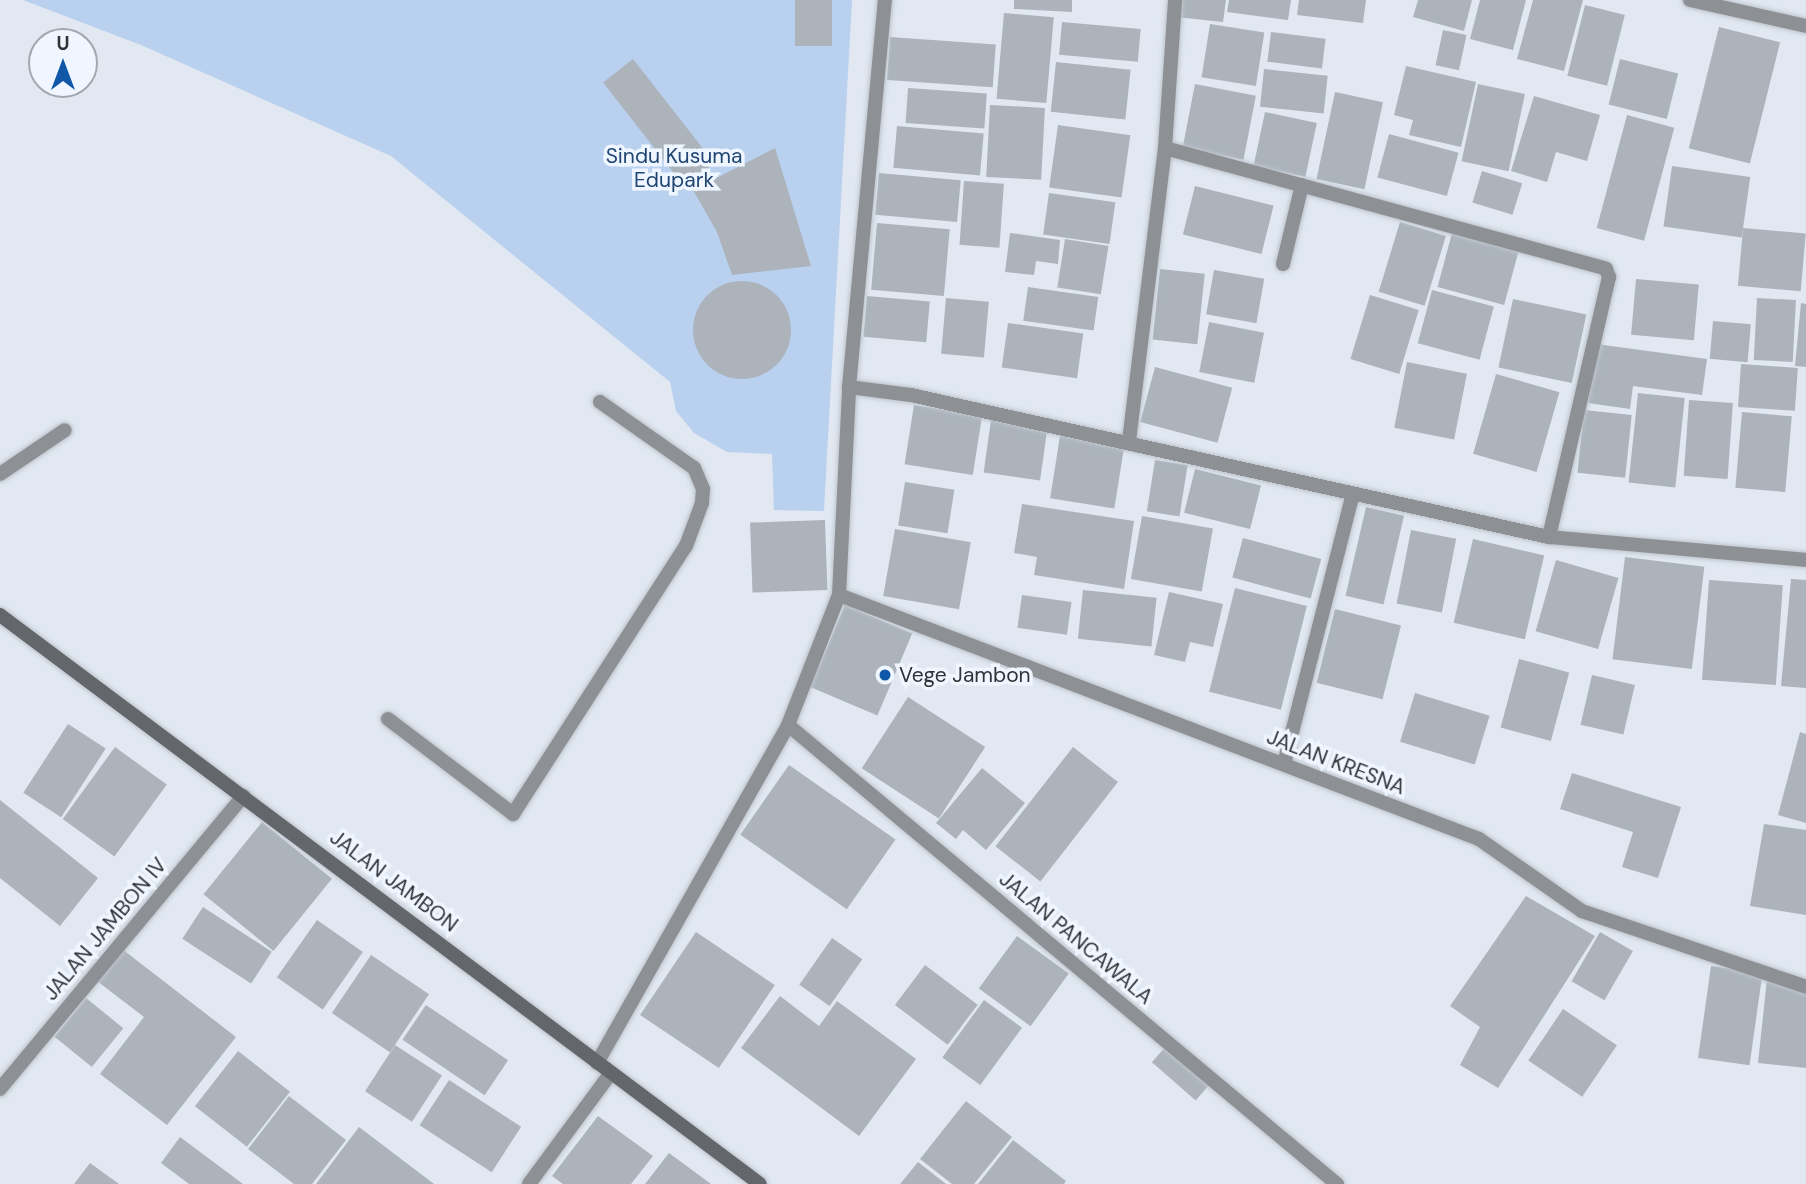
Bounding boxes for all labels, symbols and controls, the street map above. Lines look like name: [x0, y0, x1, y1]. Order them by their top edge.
north arrow: [28, 28, 98, 98]
text: U: [56, 31, 70, 56]
park label: Sindu Kusuma Edupark: [606, 143, 742, 193]
place label: Vege Jambon: [899, 662, 1031, 688]
marker: Vege Jambon: [877, 667, 893, 683]
street label: JALAN KRESNA: [1263, 724, 1409, 800]
street label: JALAN JAMBON: [325, 825, 463, 937]
street label: JALAN JAMBON IV: [38, 853, 172, 1005]
street label: JALAN PANCAWALA: [994, 866, 1158, 1010]

